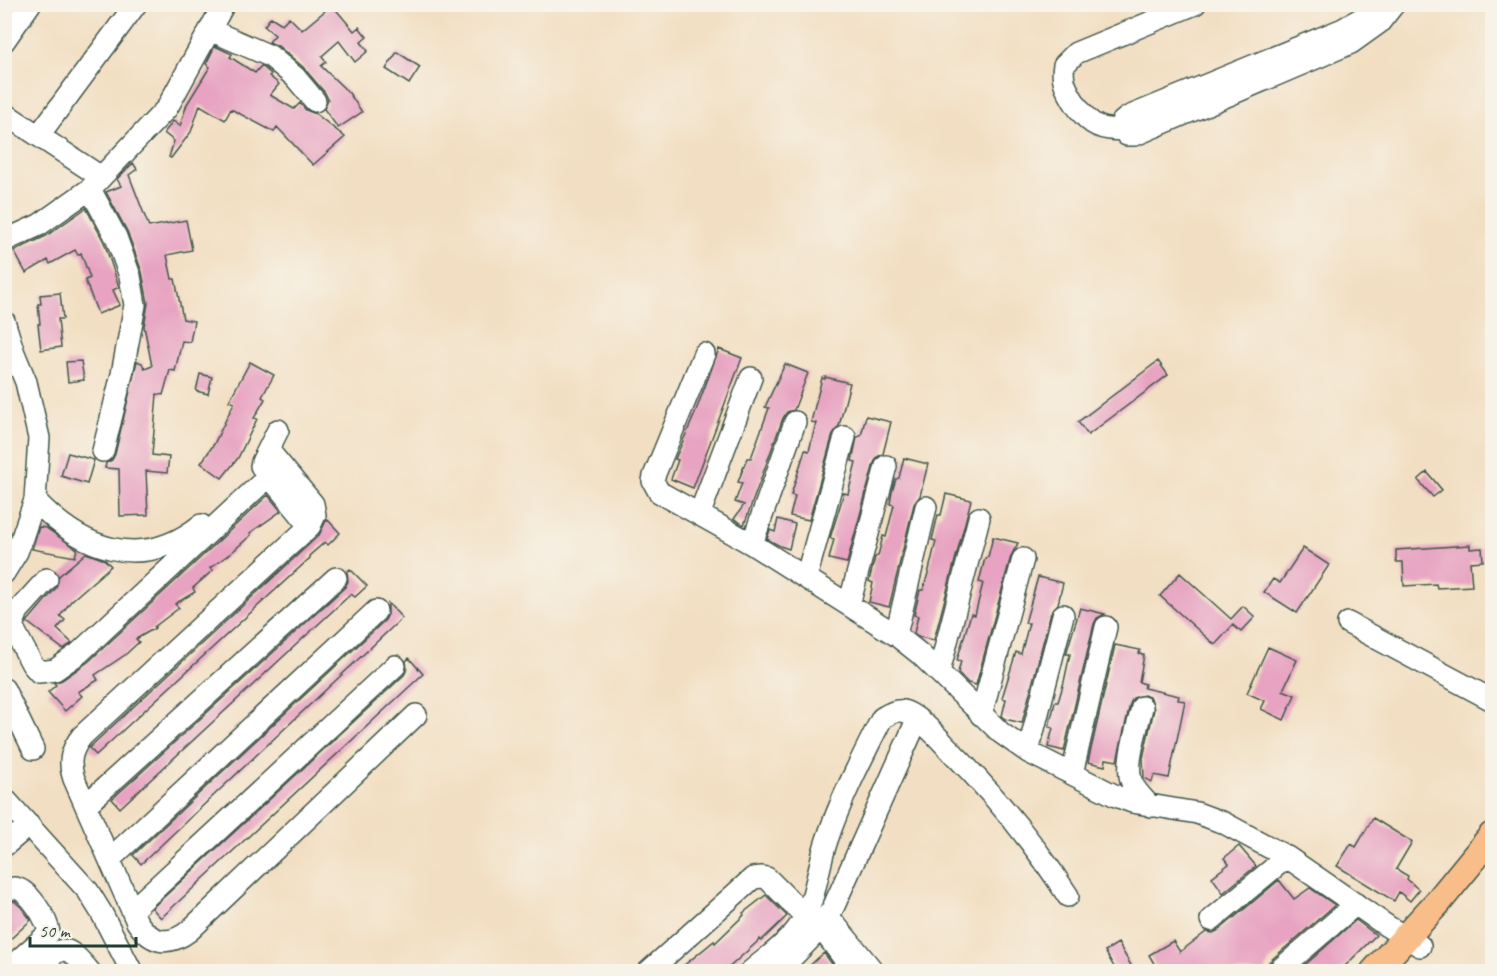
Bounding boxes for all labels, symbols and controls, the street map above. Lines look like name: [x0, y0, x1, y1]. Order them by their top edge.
scale bar: [30, 910, 136, 948]
text: 50 m: [39, 920, 72, 942]

